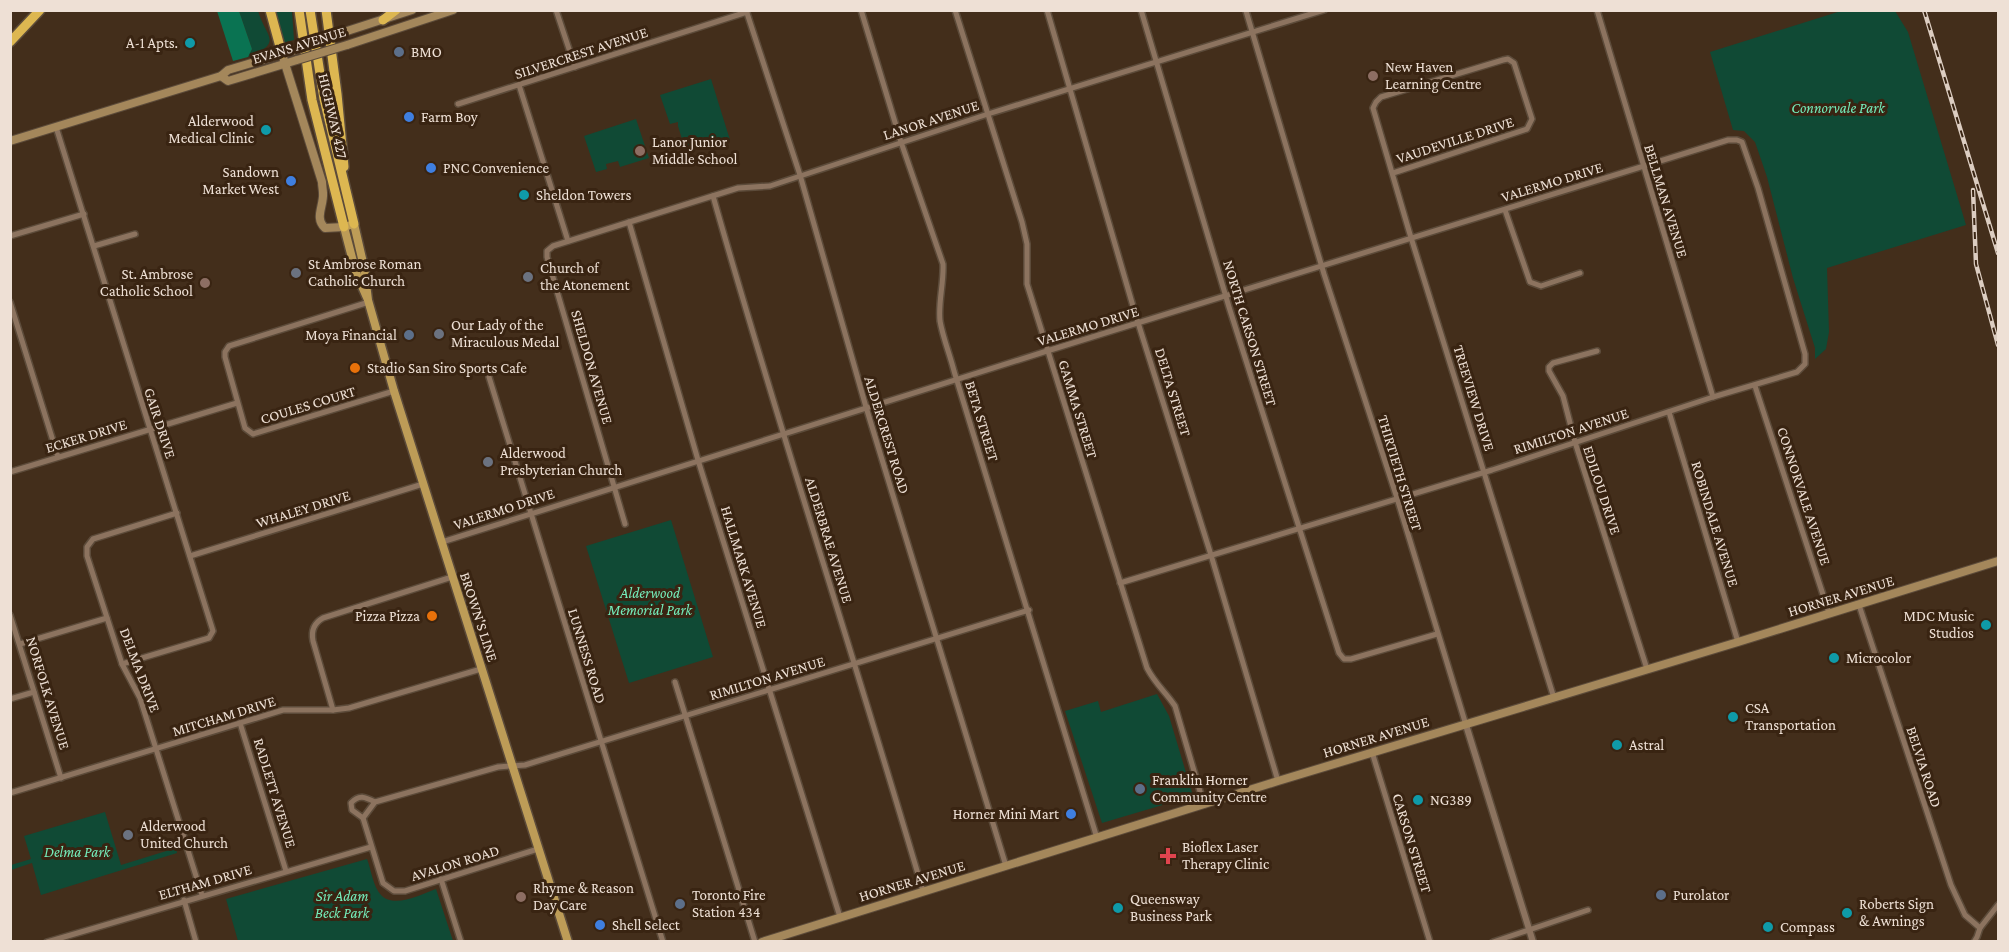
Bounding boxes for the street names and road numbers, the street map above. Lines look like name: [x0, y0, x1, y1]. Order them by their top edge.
street label: EVANS AVENUE: [250, 23, 348, 67]
street label: SILVERCREST AVENUE: [512, 24, 650, 82]
street label: HIGHWAY 427: [315, 72, 351, 160]
street label: LANOR AVENUE: [881, 97, 981, 143]
street label: VAUDEVILLE DRIVE: [1394, 113, 1516, 167]
street label: BELLMAN AVENUE: [1641, 142, 1691, 260]
street label: VALERMO DRIVE: [1499, 159, 1605, 205]
street label: NORTH CARSON STREET: [1220, 258, 1280, 408]
street label: VALERMO DRIVE: [1035, 303, 1141, 349]
street label: SHELDON AVENUE: [568, 308, 616, 426]
street label: TREEVIEW DRIVE: [1450, 343, 1498, 453]
street label: DELTA STREET: [1152, 346, 1194, 438]
street label: GAMMA STREET: [1055, 358, 1101, 460]
street label: ALDERCREST ROAD: [861, 374, 913, 496]
street label: BETA STREET: [962, 379, 1002, 463]
street label: COULES COURT: [258, 383, 358, 427]
street label: GAIR DRIVE: [141, 386, 179, 460]
street label: RIMILTON AVENUE: [1512, 405, 1630, 457]
street label: THIRTIETH STREET: [1375, 413, 1425, 533]
street label: ECKER DRIVE: [43, 416, 129, 456]
street label: CONNORVALE AVENUE: [1774, 425, 1834, 567]
street label: EDILOU DRIVE: [1580, 444, 1624, 536]
street label: ROBINDALE AVENUE: [1688, 459, 1742, 589]
street label: ALDERBRAE AVENUE: [802, 475, 856, 605]
street label: VALERMO DRIVE: [451, 485, 557, 533]
street label: WHALEY DRIVE: [254, 487, 352, 531]
street label: HALLMARK AVENUE: [718, 504, 770, 630]
street label: BROWN'S LINE: [457, 570, 501, 664]
street label: HORNER AVENUE: [1786, 572, 1896, 620]
street label: LUNNESS ROAD: [565, 607, 609, 705]
street label: DELMA DRIVE: [117, 626, 163, 714]
street label: NORFOLK AVENUE: [23, 635, 73, 751]
street label: RIMILTON AVENUE: [707, 653, 827, 703]
street label: MITCHAM DRIVE: [170, 693, 278, 739]
street label: HORNER AVENUE: [1321, 713, 1431, 761]
street label: BELVIA ROAD: [1903, 724, 1945, 810]
street label: RADLETT AVENUE: [251, 736, 299, 850]
street label: CARSON STREET: [1389, 791, 1435, 895]
street label: AVALON ROAD: [409, 842, 501, 884]
street label: HORNER AVENUE: [857, 857, 967, 905]
street label: ELTHAM DRIVE: [157, 861, 253, 903]

